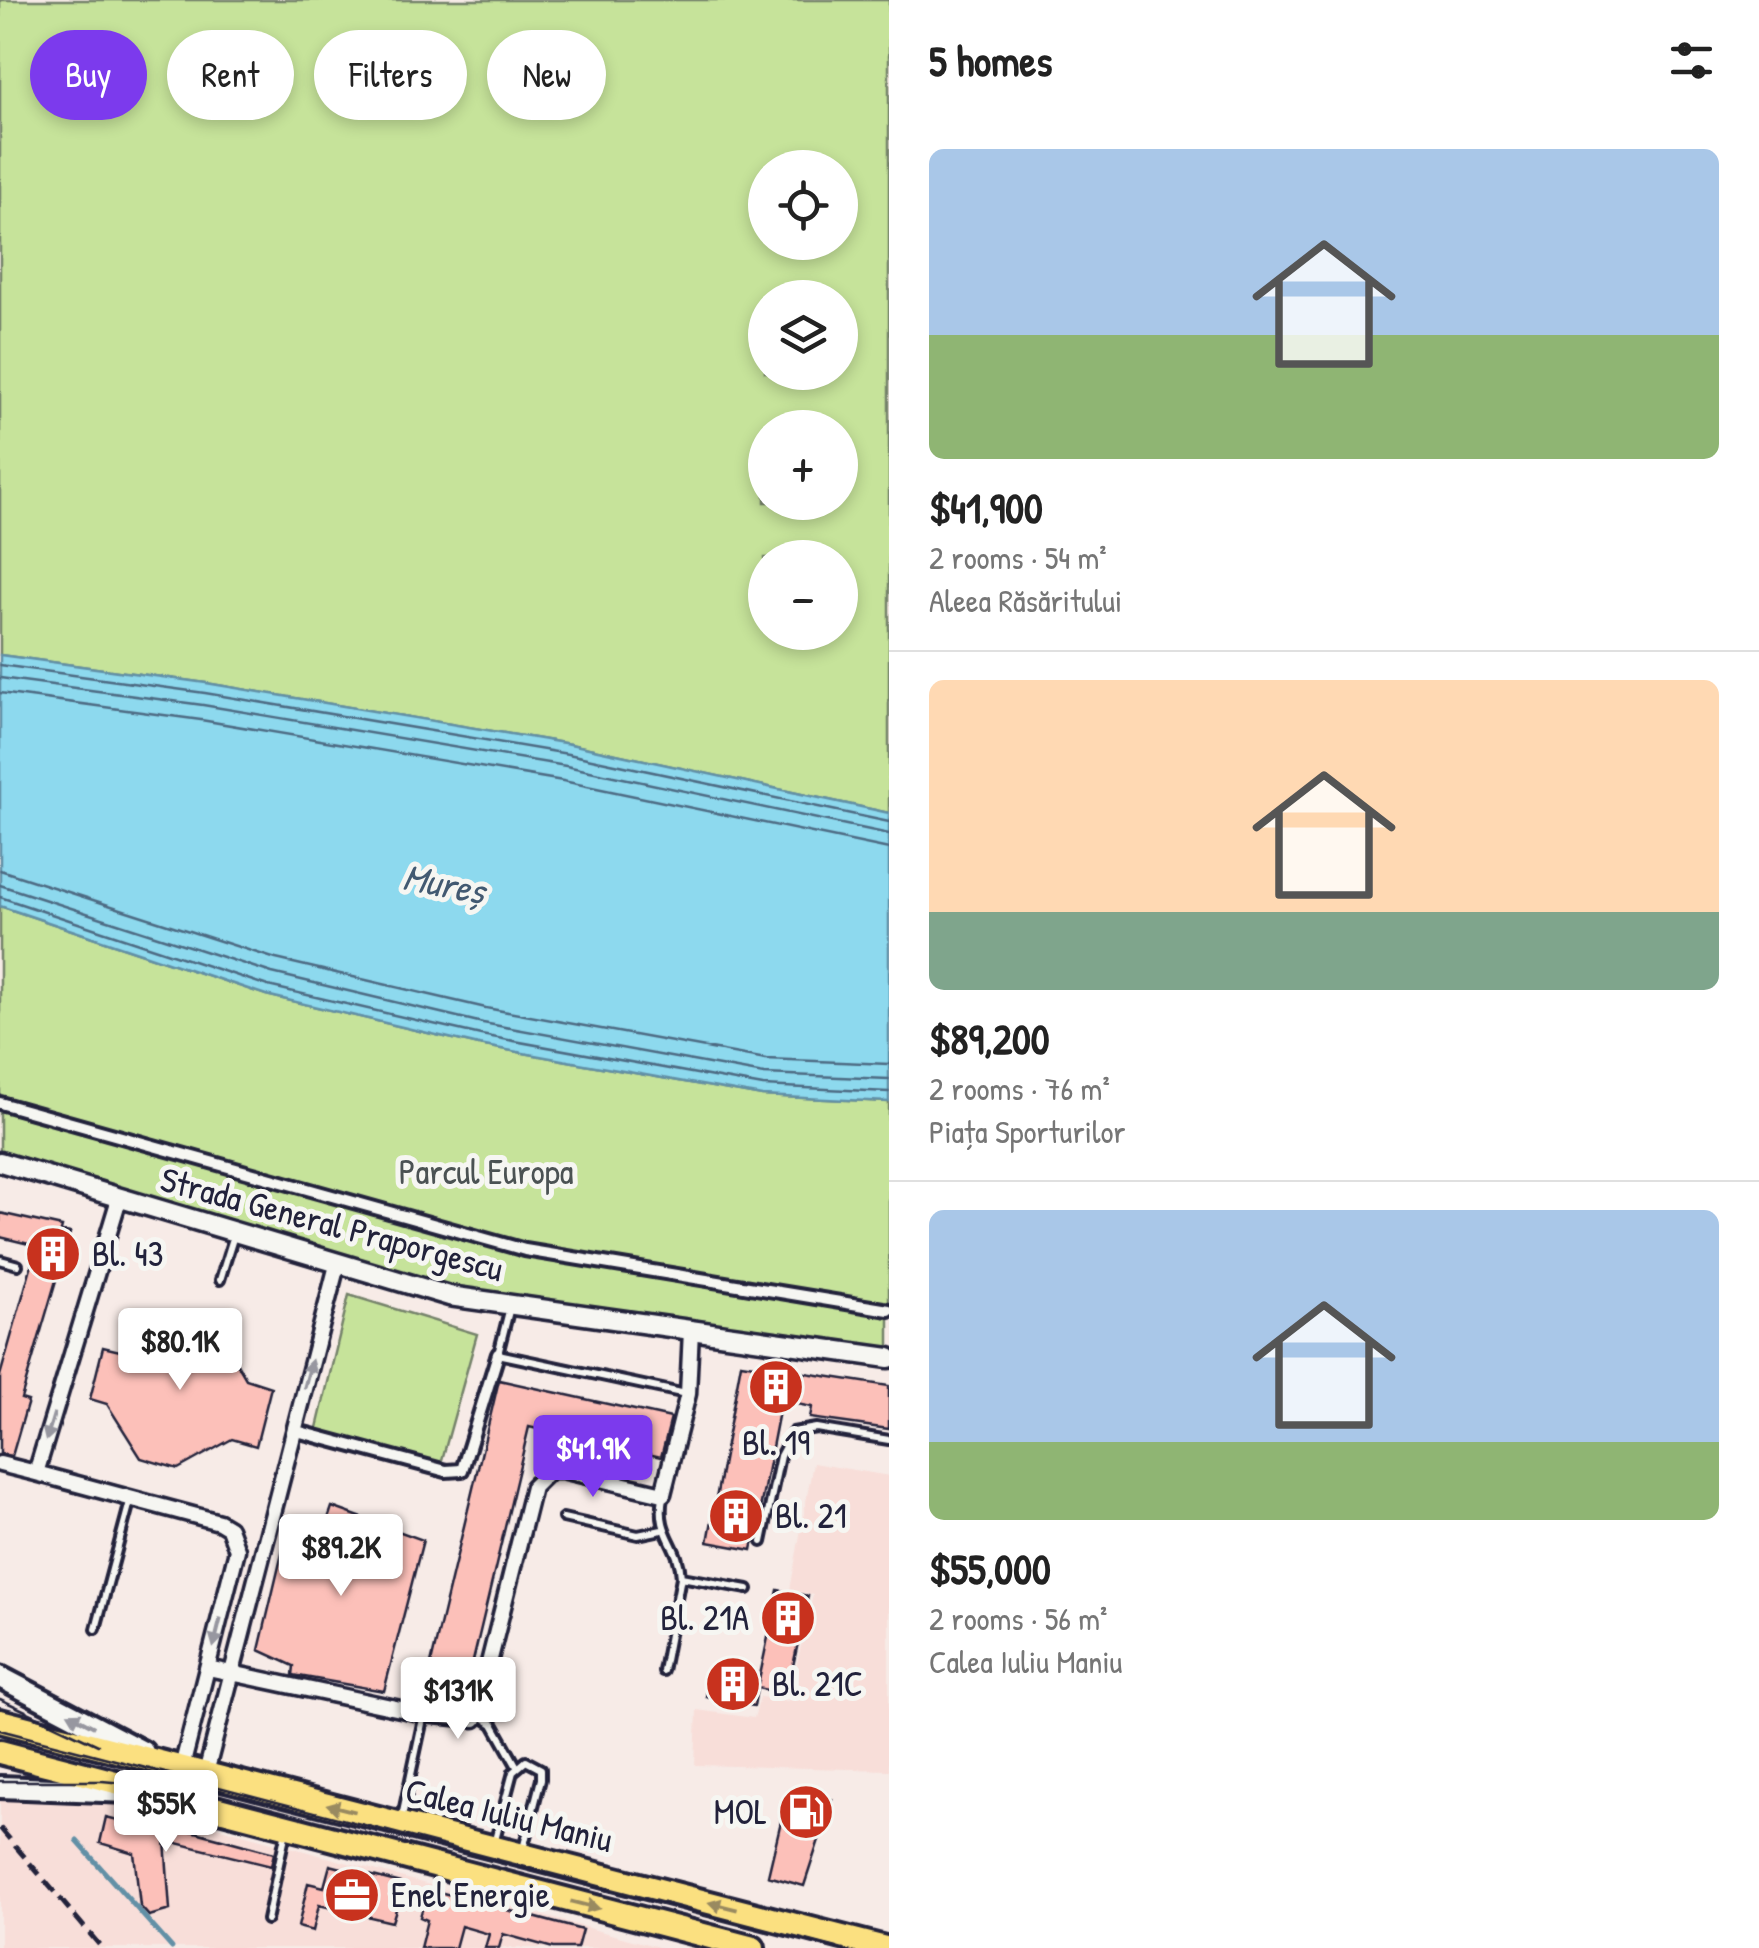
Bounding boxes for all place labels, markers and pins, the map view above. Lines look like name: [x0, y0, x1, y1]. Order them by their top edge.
building icon: Bl. 43: [23, 1224, 83, 1284]
place label: Bl. 43: [92, 1230, 163, 1277]
pin: $80.1K: [99, 1308, 261, 1393]
building icon: Bl. 19: [746, 1357, 806, 1417]
pin: $41.9K: [512, 1415, 674, 1500]
place label: Bl. 19: [742, 1419, 810, 1466]
building icon: Bl. 21: [706, 1486, 766, 1546]
place label: Bl. 21: [775, 1492, 847, 1539]
pin: $89.2K: [260, 1514, 422, 1599]
building icon: Bl. 21A: [758, 1588, 818, 1648]
place label: Bl. 21A: [660, 1594, 749, 1641]
building icon: Bl. 21C: [703, 1654, 763, 1714]
pin: $131K: [388, 1657, 528, 1742]
place label: Bl. 21C: [772, 1660, 863, 1707]
pin: $55K: [107, 1770, 225, 1855]
fuel station icon: MOL: [776, 1782, 836, 1842]
place label: MOL: [714, 1788, 767, 1835]
office icon: Enel Energie: [322, 1865, 382, 1925]
place label: Enel Energie: [391, 1871, 550, 1918]

